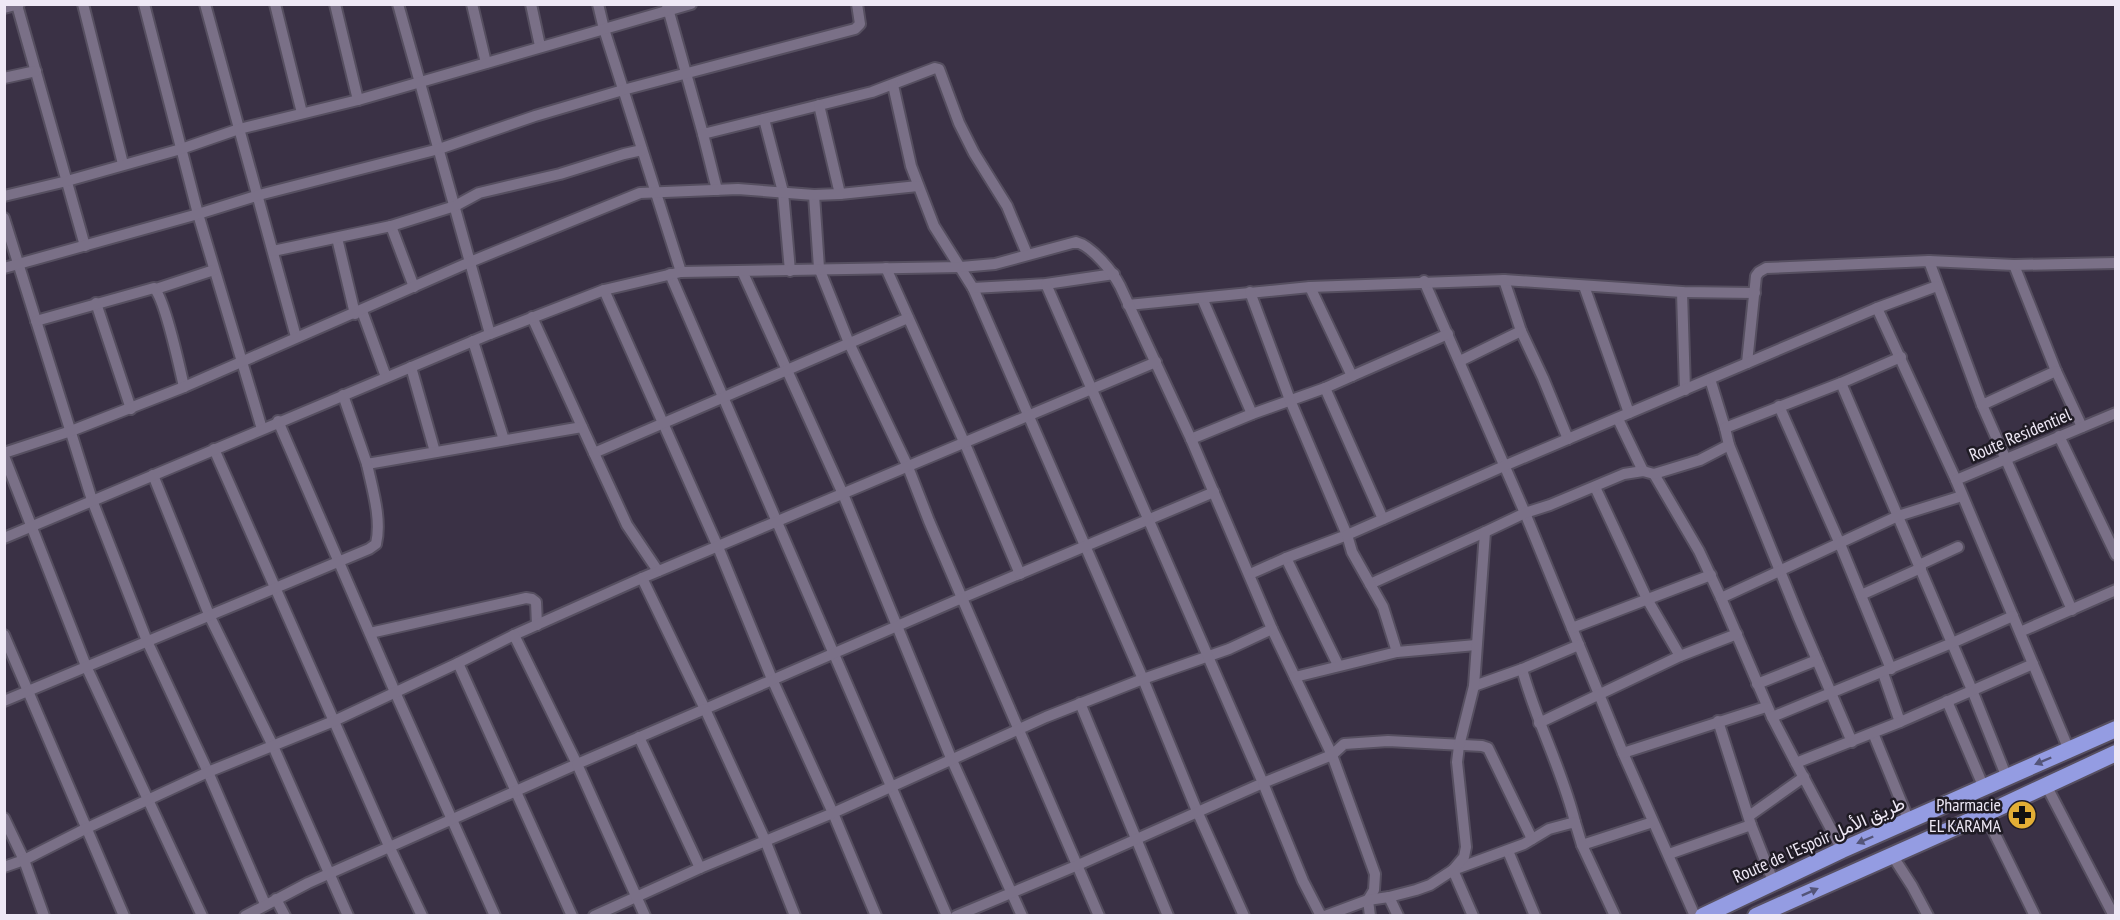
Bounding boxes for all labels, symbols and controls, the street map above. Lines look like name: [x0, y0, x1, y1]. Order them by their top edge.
street label: Route Residentiel: [1965, 402, 2075, 466]
one-way arrow: [2034, 757, 2052, 766]
street label: Route de l’Espoir طريق الأمل: [1729, 791, 1908, 888]
place label: Pharmacie EL KARAMA: [1929, 793, 2001, 837]
pharmacy icon: Pharmacie EL KARAMA: [2006, 799, 2038, 831]
one-way arrow: [1855, 835, 1873, 845]
one-way arrow: [1801, 887, 1818, 896]

